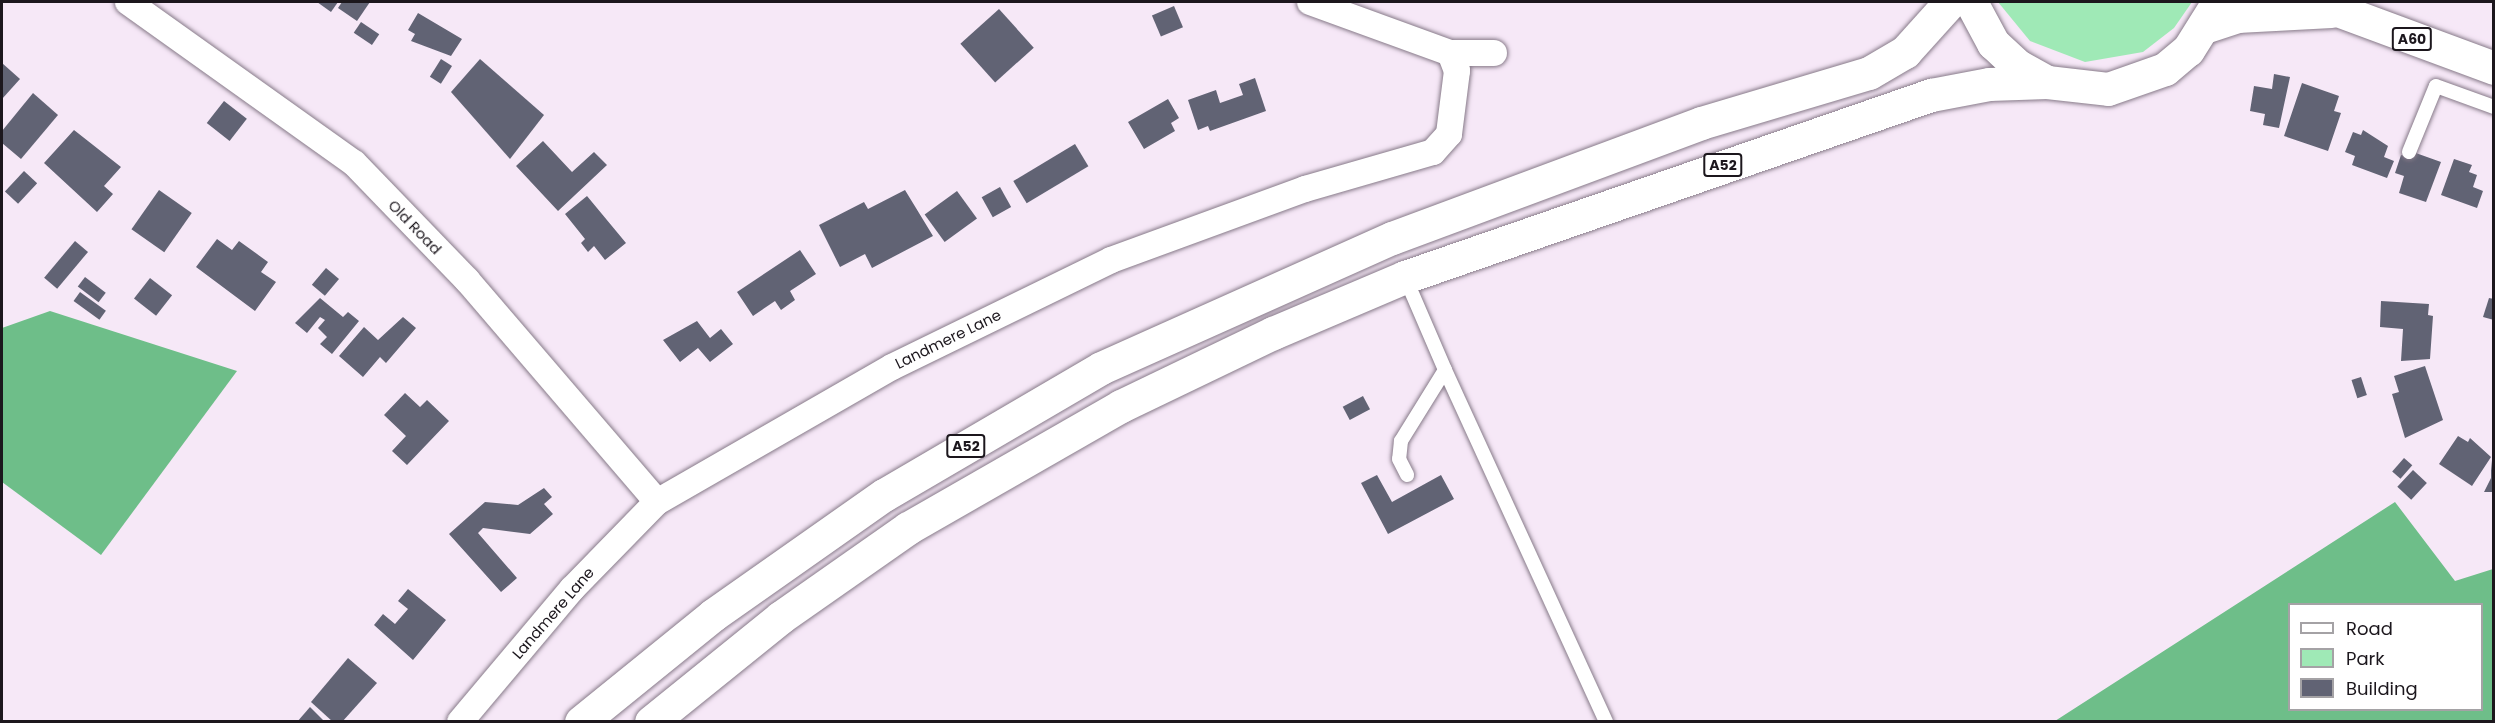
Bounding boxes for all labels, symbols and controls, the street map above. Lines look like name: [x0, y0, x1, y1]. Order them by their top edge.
road number: A60: [2391, 28, 2433, 50]
road number: A52: [1702, 154, 1744, 176]
street label: Old Road: [385, 196, 445, 258]
street label: Landmere Lane: [892, 306, 1004, 372]
road number: A52: [945, 435, 987, 457]
street label: Landmere Lane: [508, 563, 598, 663]
legend: [2288, 603, 2483, 711]
text: Road: [2346, 616, 2393, 641]
text: Park: [2346, 646, 2385, 671]
text: Building: [2346, 676, 2418, 701]

